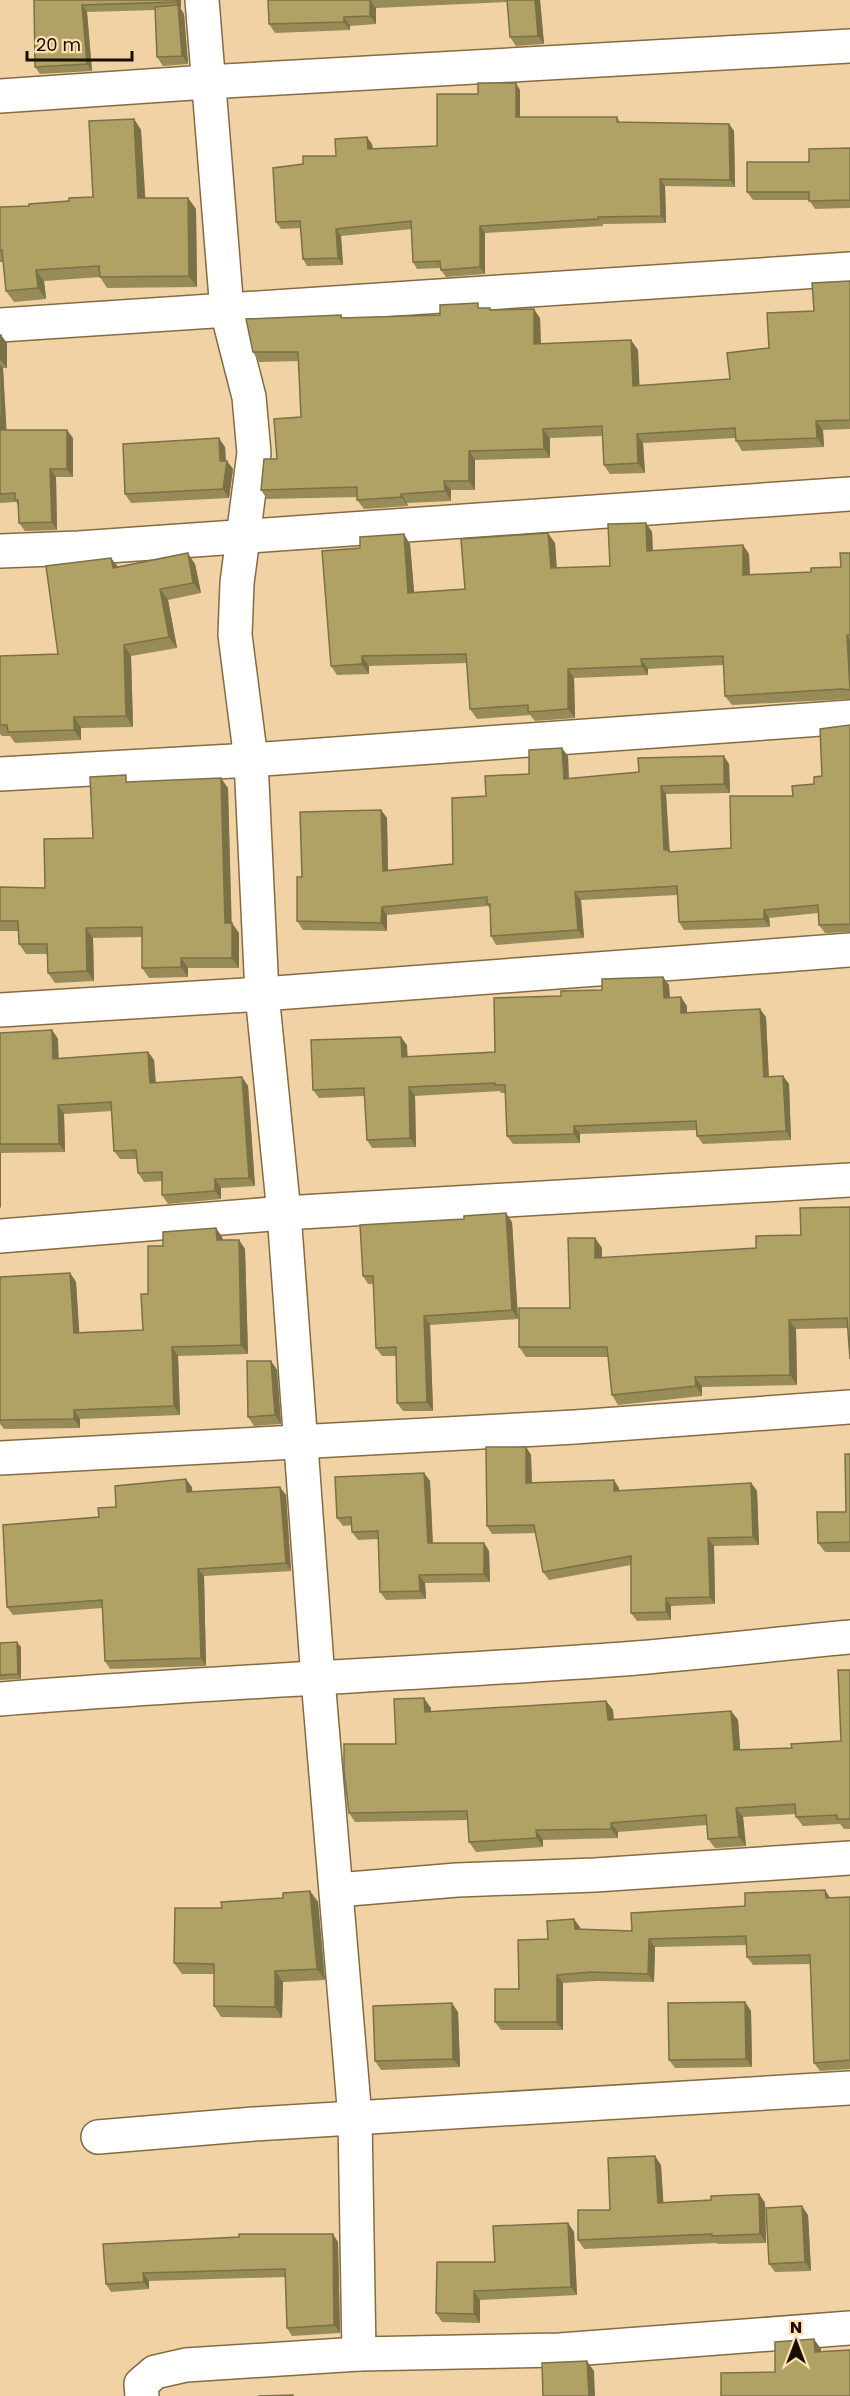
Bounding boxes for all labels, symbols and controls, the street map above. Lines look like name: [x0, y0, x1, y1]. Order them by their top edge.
scale bar: [27, 24, 132, 62]
text: 20 m: [36, 32, 81, 57]
north arrow: [766, 2312, 826, 2372]
text: N: [790, 2316, 802, 2339]

